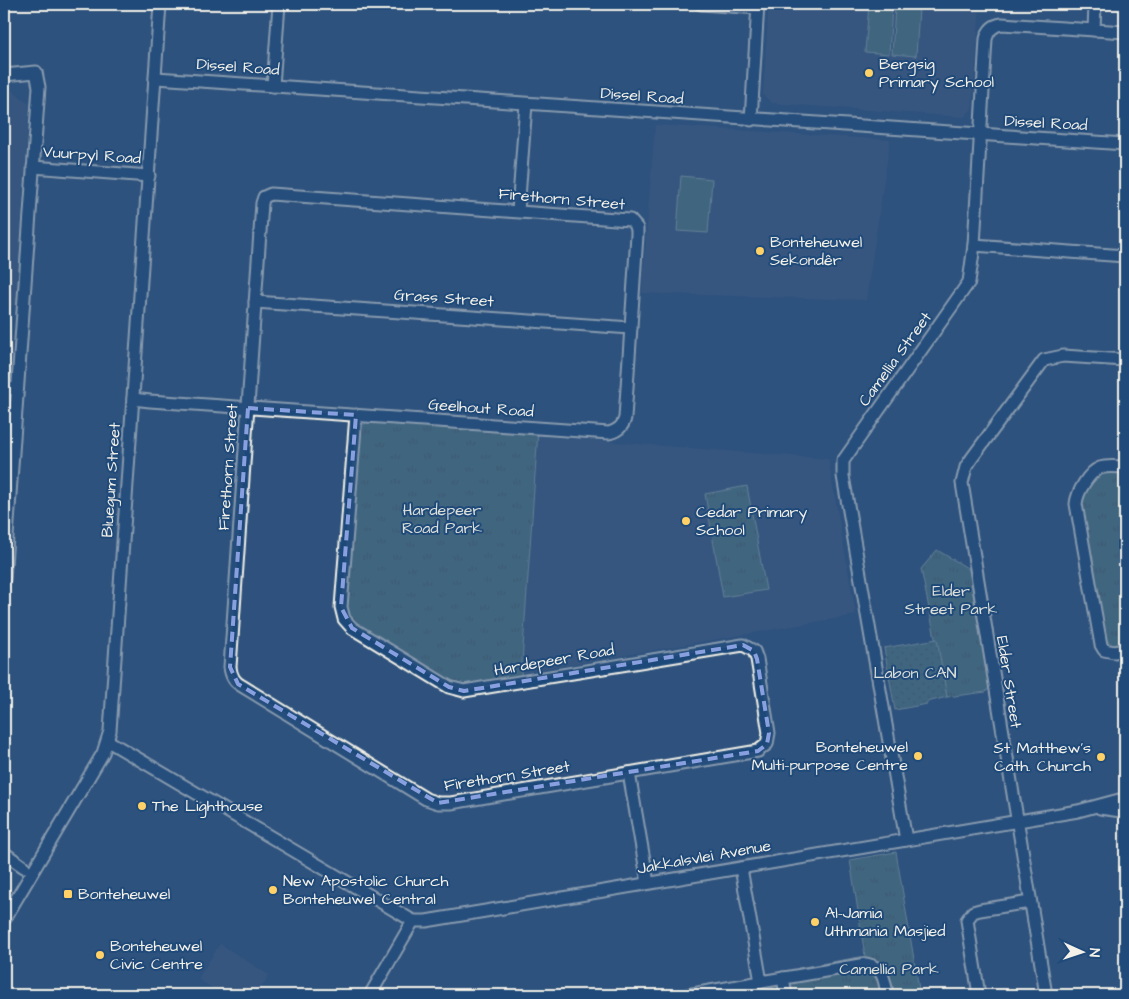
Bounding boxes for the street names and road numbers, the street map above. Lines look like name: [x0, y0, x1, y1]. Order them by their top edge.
street label: Dissel Road: [196, 53, 280, 81]
street label: Dissel Road: [600, 82, 684, 110]
street label: Dissel Road: [1004, 110, 1088, 136]
street label: Vuurpyl Road: [42, 141, 142, 170]
street label: Firethorn Street: [498, 183, 627, 216]
street label: Grass Street: [393, 284, 495, 312]
street label: Camellia Street: [853, 307, 937, 411]
street label: Geelhout Road: [428, 393, 534, 423]
street label: Firethorn Street: [213, 402, 243, 531]
street label: Bluegum Street: [96, 421, 127, 538]
street label: Elder Street: [991, 634, 1027, 730]
street label: Hardepeer Road: [492, 639, 616, 681]
street label: Firethorn Street: [443, 755, 572, 797]
street label: Jakkalsvlei Avenue: [635, 834, 773, 880]

